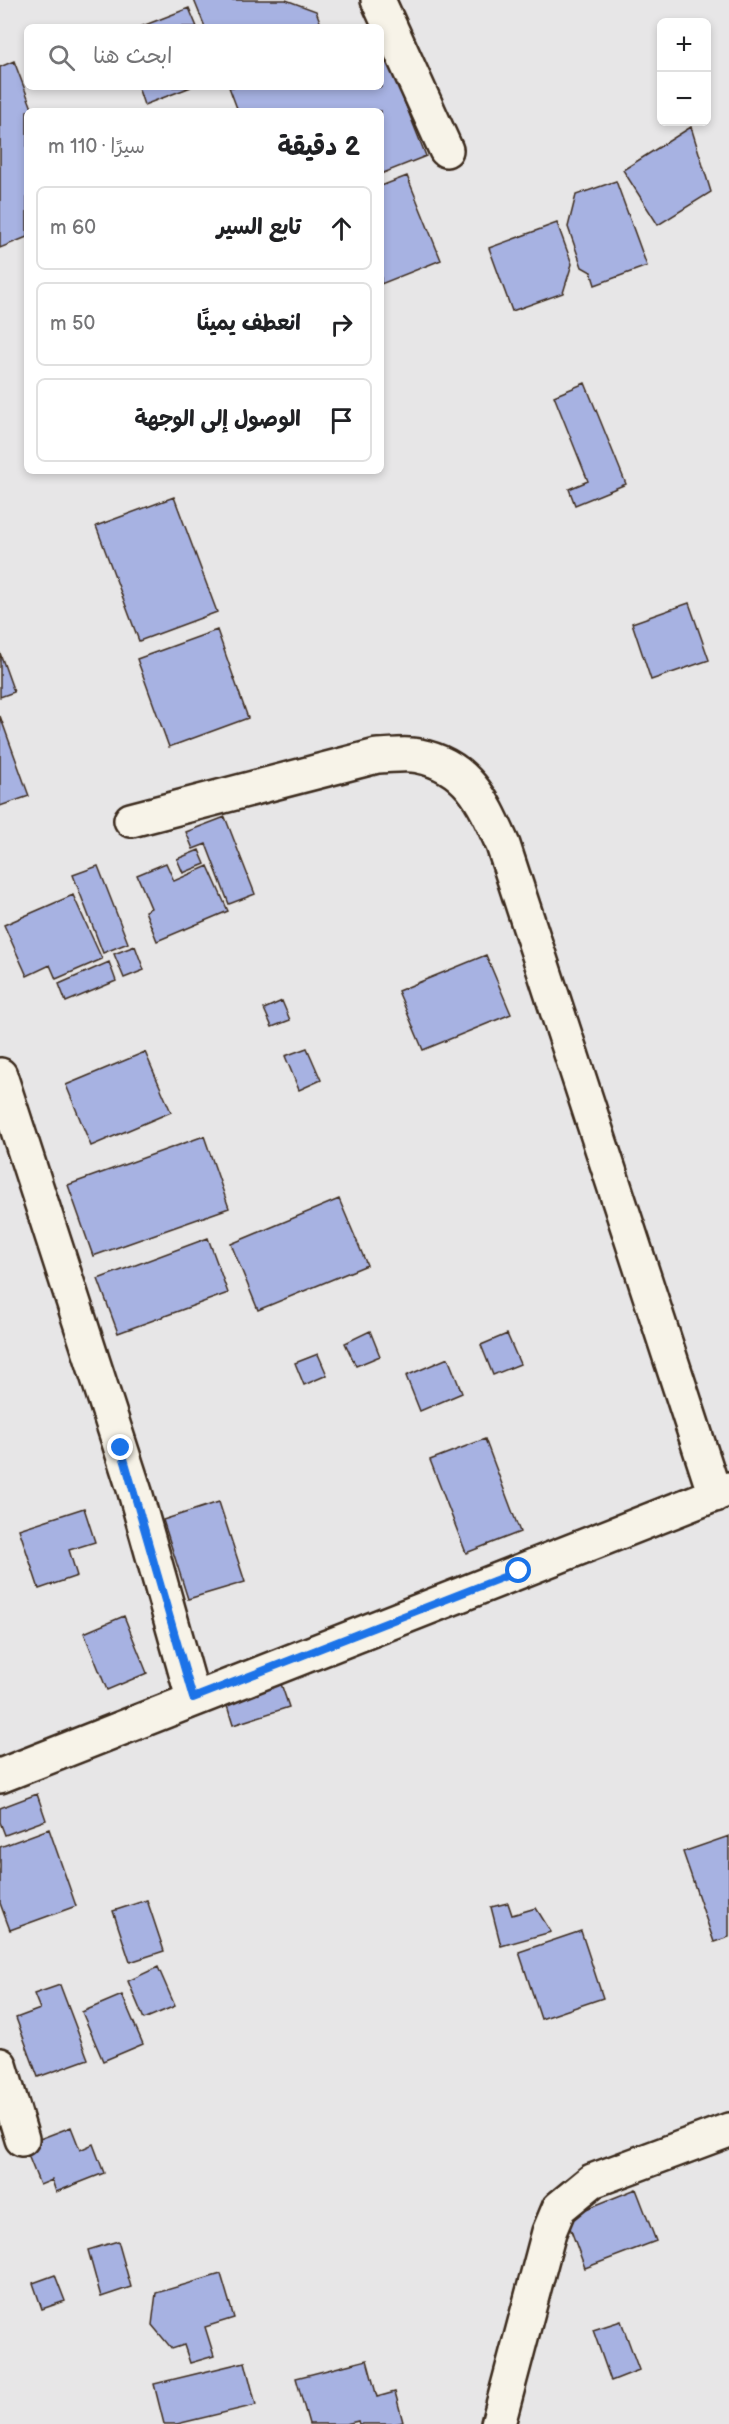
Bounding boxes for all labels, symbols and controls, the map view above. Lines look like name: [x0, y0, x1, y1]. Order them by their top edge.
map controls: [657, 18, 711, 126]
button: +: [657, 18, 711, 72]
search box: [24, 24, 384, 90]
icon: search: [45, 41, 78, 74]
text: ابحث هنا: [93, 43, 173, 70]
button: −: [657, 72, 711, 126]
text: 2 دقيقة: [277, 132, 360, 163]
text: سيرًا · 110 m: [48, 135, 145, 159]
icon: ahead: [325, 212, 358, 245]
text: تابع السير: [217, 214, 301, 241]
text: 60 m: [50, 216, 96, 240]
icon: right: [325, 308, 358, 341]
text: انعطف يمينًا: [197, 310, 301, 337]
text: 50 m: [50, 312, 95, 336]
icon: arrive: [325, 404, 358, 437]
text: الوصول إلى الوجهة: [134, 406, 301, 433]
route end: [107, 1434, 133, 1460]
route start: [505, 1557, 531, 1583]

